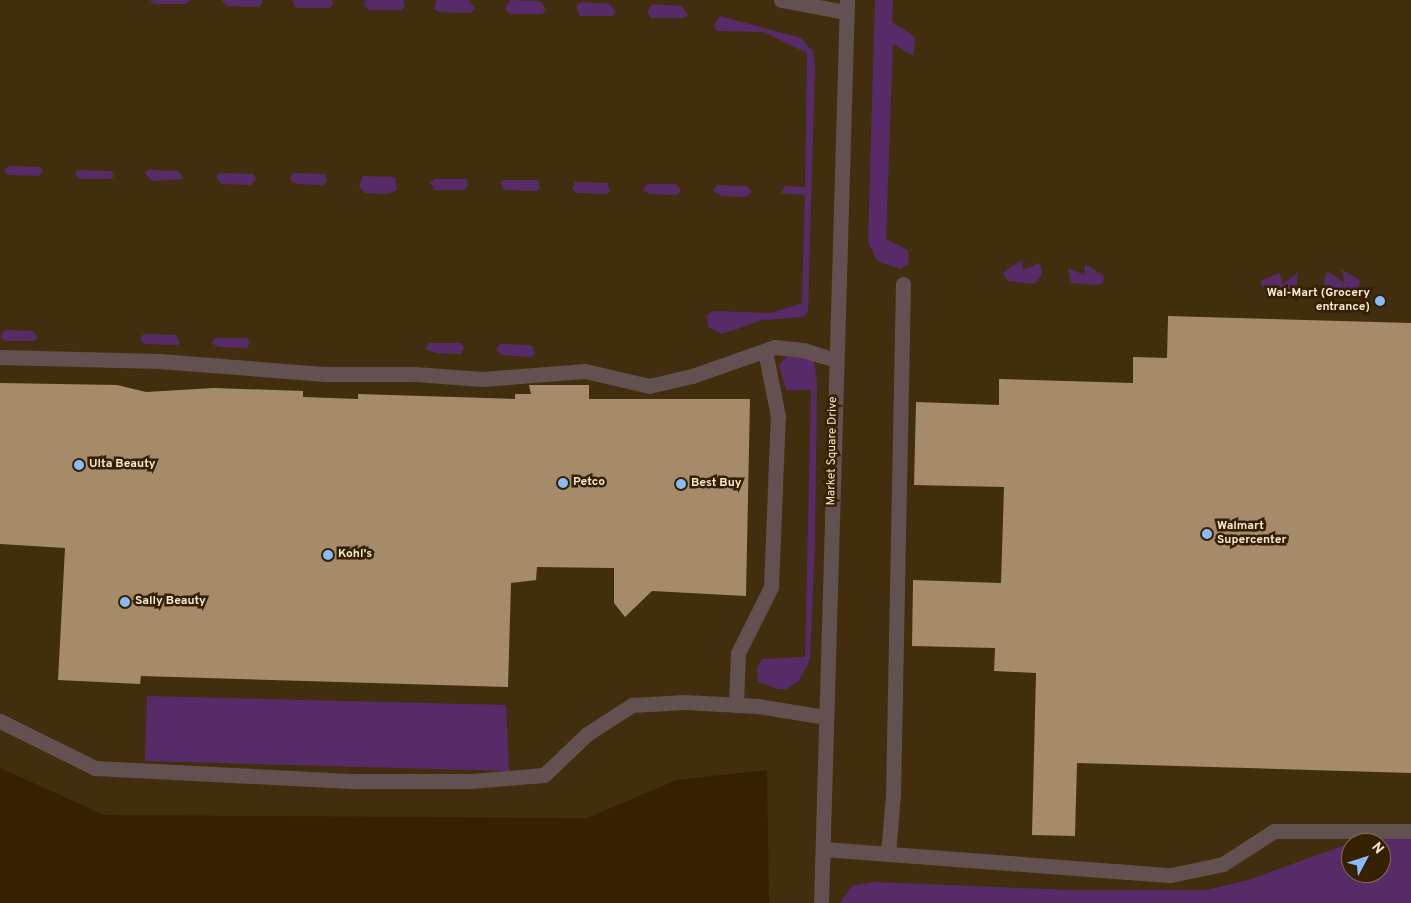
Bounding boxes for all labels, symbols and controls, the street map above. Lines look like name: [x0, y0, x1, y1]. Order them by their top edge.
place label: Wal-Mart (Grocery entrance): [1267, 287, 1370, 315]
marker: Wal-Mart (Grocery entrance): [1374, 295, 1386, 307]
street label: Market Square Drive: [825, 396, 841, 506]
place label: Ulta Beauty: [89, 458, 155, 472]
marker: Ulta Beauty: [73, 459, 85, 471]
place label: Petco: [573, 476, 605, 490]
marker: Petco: [557, 477, 569, 489]
place label: Best Buy: [691, 477, 742, 491]
marker: Best Buy: [675, 478, 687, 490]
place label: Walmart Supercenter: [1217, 520, 1286, 548]
marker: Walmart Supercenter: [1201, 528, 1213, 540]
place label: Kohl's: [338, 548, 372, 562]
marker: Kohl's: [322, 549, 334, 561]
place label: Sally Beauty: [135, 595, 206, 609]
marker: Sally Beauty: [119, 596, 131, 608]
north arrow: [1341, 833, 1391, 883]
text: N: [1367, 839, 1387, 858]

